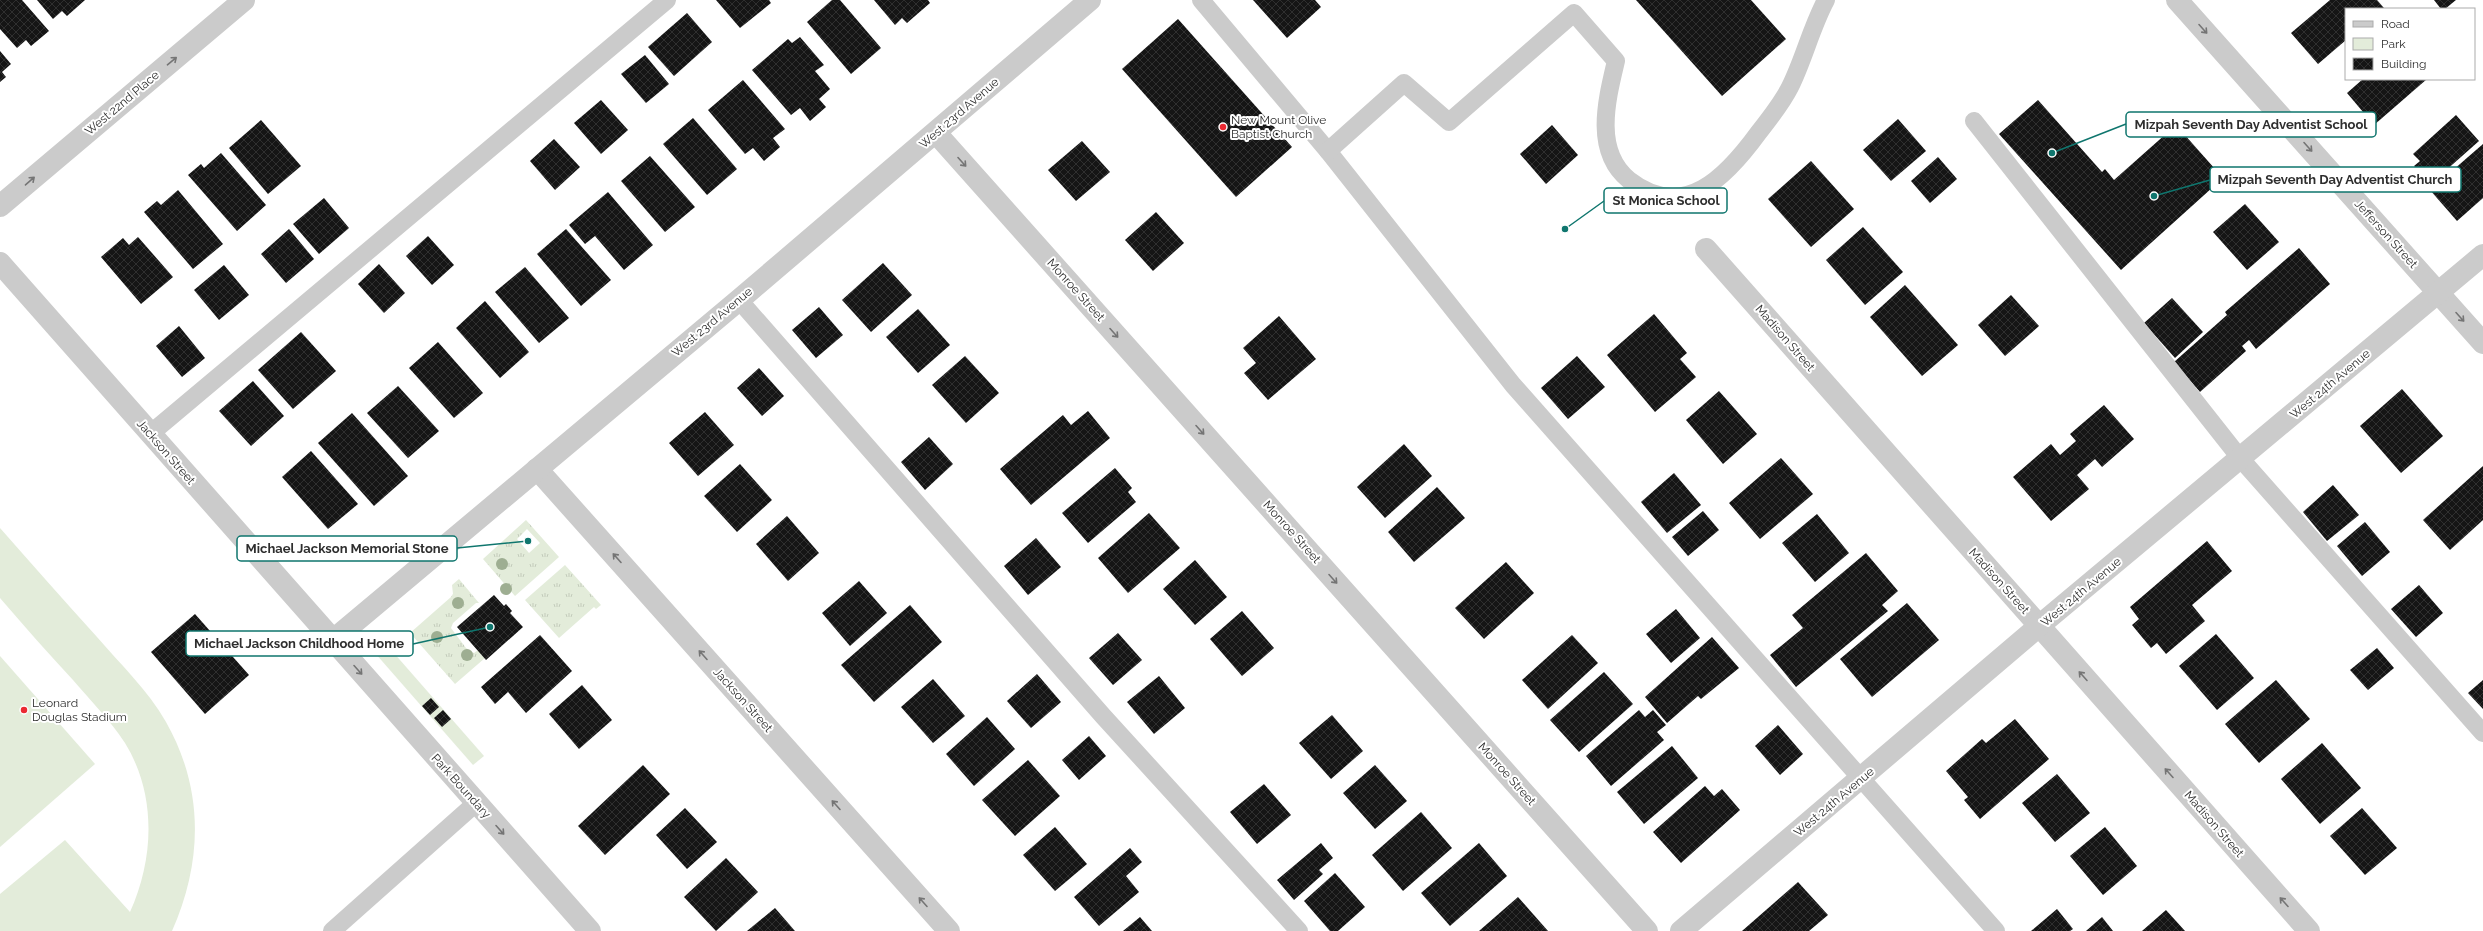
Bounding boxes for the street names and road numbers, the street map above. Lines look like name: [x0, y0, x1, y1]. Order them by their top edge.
street label: West 22nd Place: [82, 68, 162, 138]
street label: West 23rd Avenue: [916, 75, 1002, 151]
street label: Jefferson Street: [2352, 197, 2420, 271]
street label: Monroe Street: [1044, 256, 1108, 324]
street label: West 23rd Avenue: [669, 284, 755, 360]
street label: Madison Street: [1752, 302, 1818, 374]
street label: West 24th Avenue: [2287, 346, 2373, 422]
street label: Jackson Street: [134, 417, 198, 487]
street label: Monroe Street: [1260, 498, 1324, 566]
street label: Madison Street: [1966, 545, 2032, 617]
street label: West 24th Avenue: [2038, 554, 2124, 630]
street label: Jackson Street: [711, 665, 775, 735]
street label: Monroe Street: [1475, 740, 1539, 808]
street label: Park Boundary: [429, 751, 494, 821]
street label: West 24th Avenue: [1791, 764, 1877, 840]
street label: Madison Street: [2181, 788, 2247, 860]

